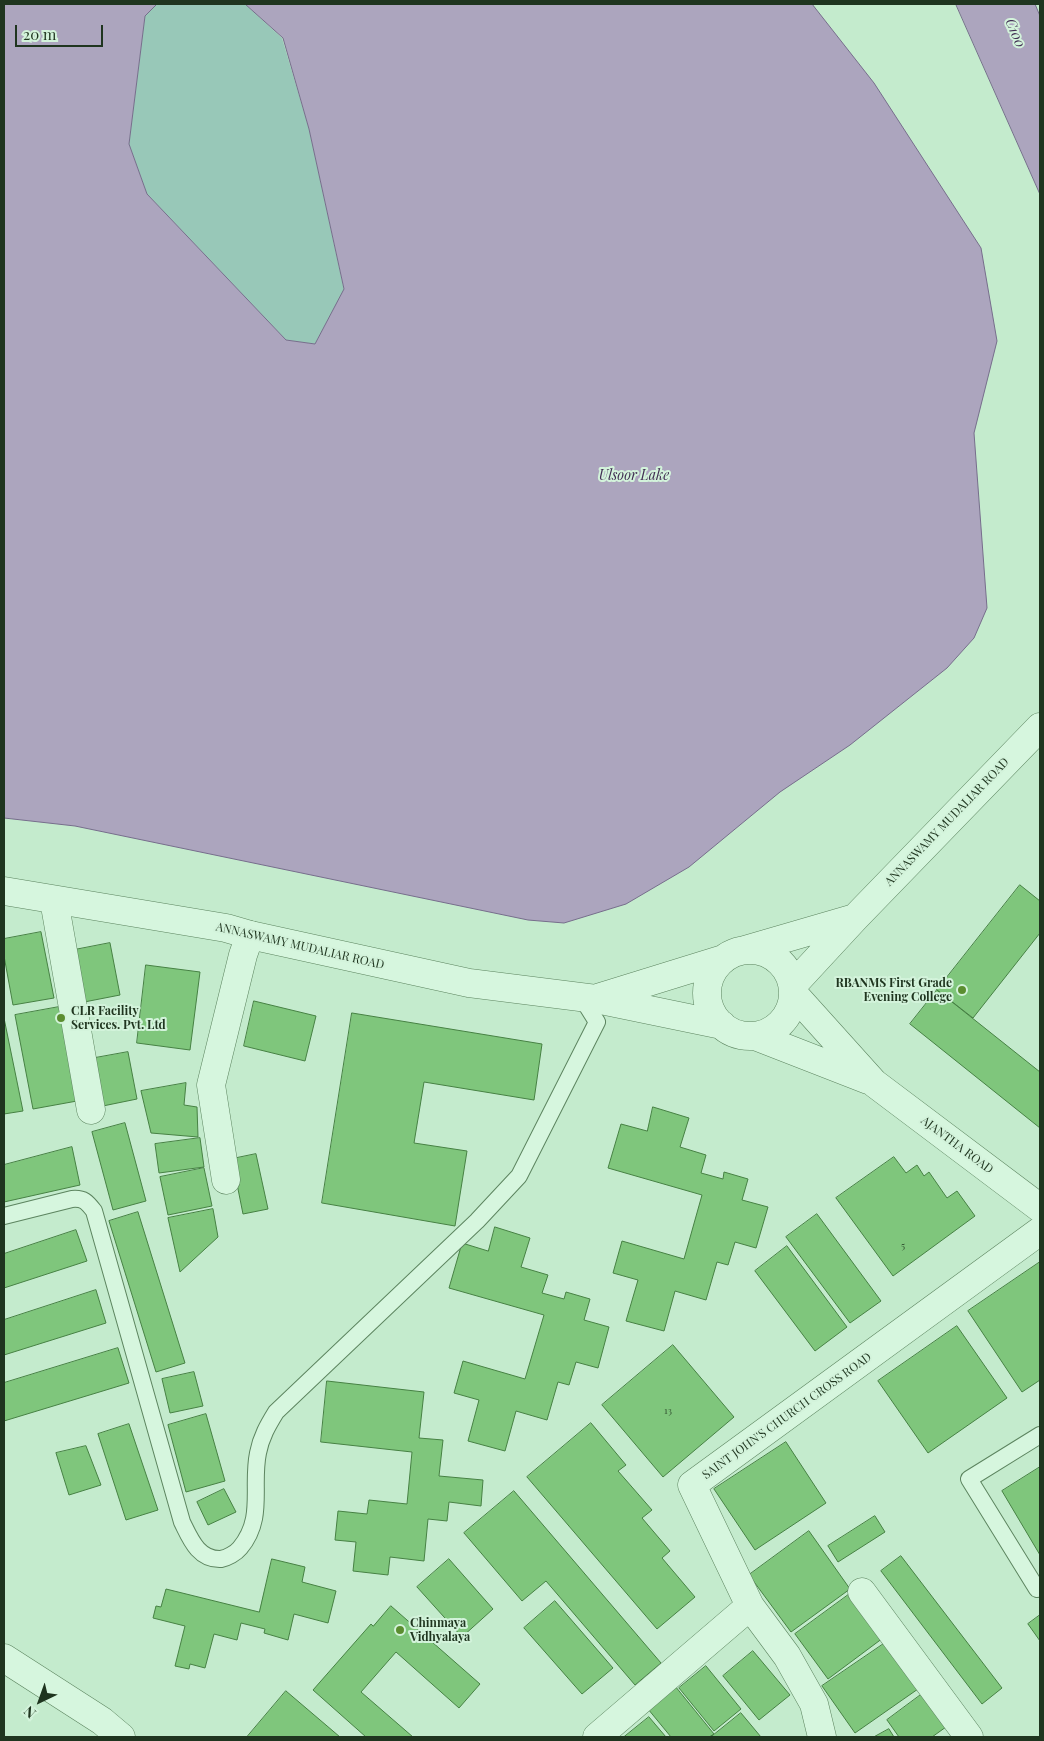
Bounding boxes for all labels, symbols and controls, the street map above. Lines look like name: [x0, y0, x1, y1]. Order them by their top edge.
scale bar: [18, 15, 105, 47]
water label: C100: [1001, 16, 1029, 50]
text: 20 m: [23, 24, 56, 44]
water label: Ulsoor Lake: [599, 468, 669, 484]
street label: ANNASWAMY MUDALIAR ROAD: [882, 755, 1012, 889]
street label: ANNASWAMY MUDALIAR ROAD: [214, 920, 386, 972]
place label: RBANMS First Grade Evening College: [836, 976, 952, 1004]
marker: RBANMS First Grade Evening College: [956, 984, 968, 996]
place label: CLR Facility Services. Pvt. Ltd: [71, 1004, 166, 1032]
marker: CLR Facility Services. Pvt. Ltd: [55, 1012, 67, 1024]
street label: AJANTHA ROAD: [918, 1113, 996, 1177]
house number: 5: [901, 1240, 905, 1252]
street label: SAINT JOHN'S CHURCH CROSS ROAD: [700, 1350, 874, 1482]
house number: 13: [664, 1405, 672, 1417]
place label: Chinmaya Vidhyalaya: [410, 1616, 470, 1644]
marker: Chinmaya Vidhyalaya: [394, 1624, 406, 1636]
north arrow: [15, 1676, 65, 1726]
text: N: [20, 1702, 40, 1723]

